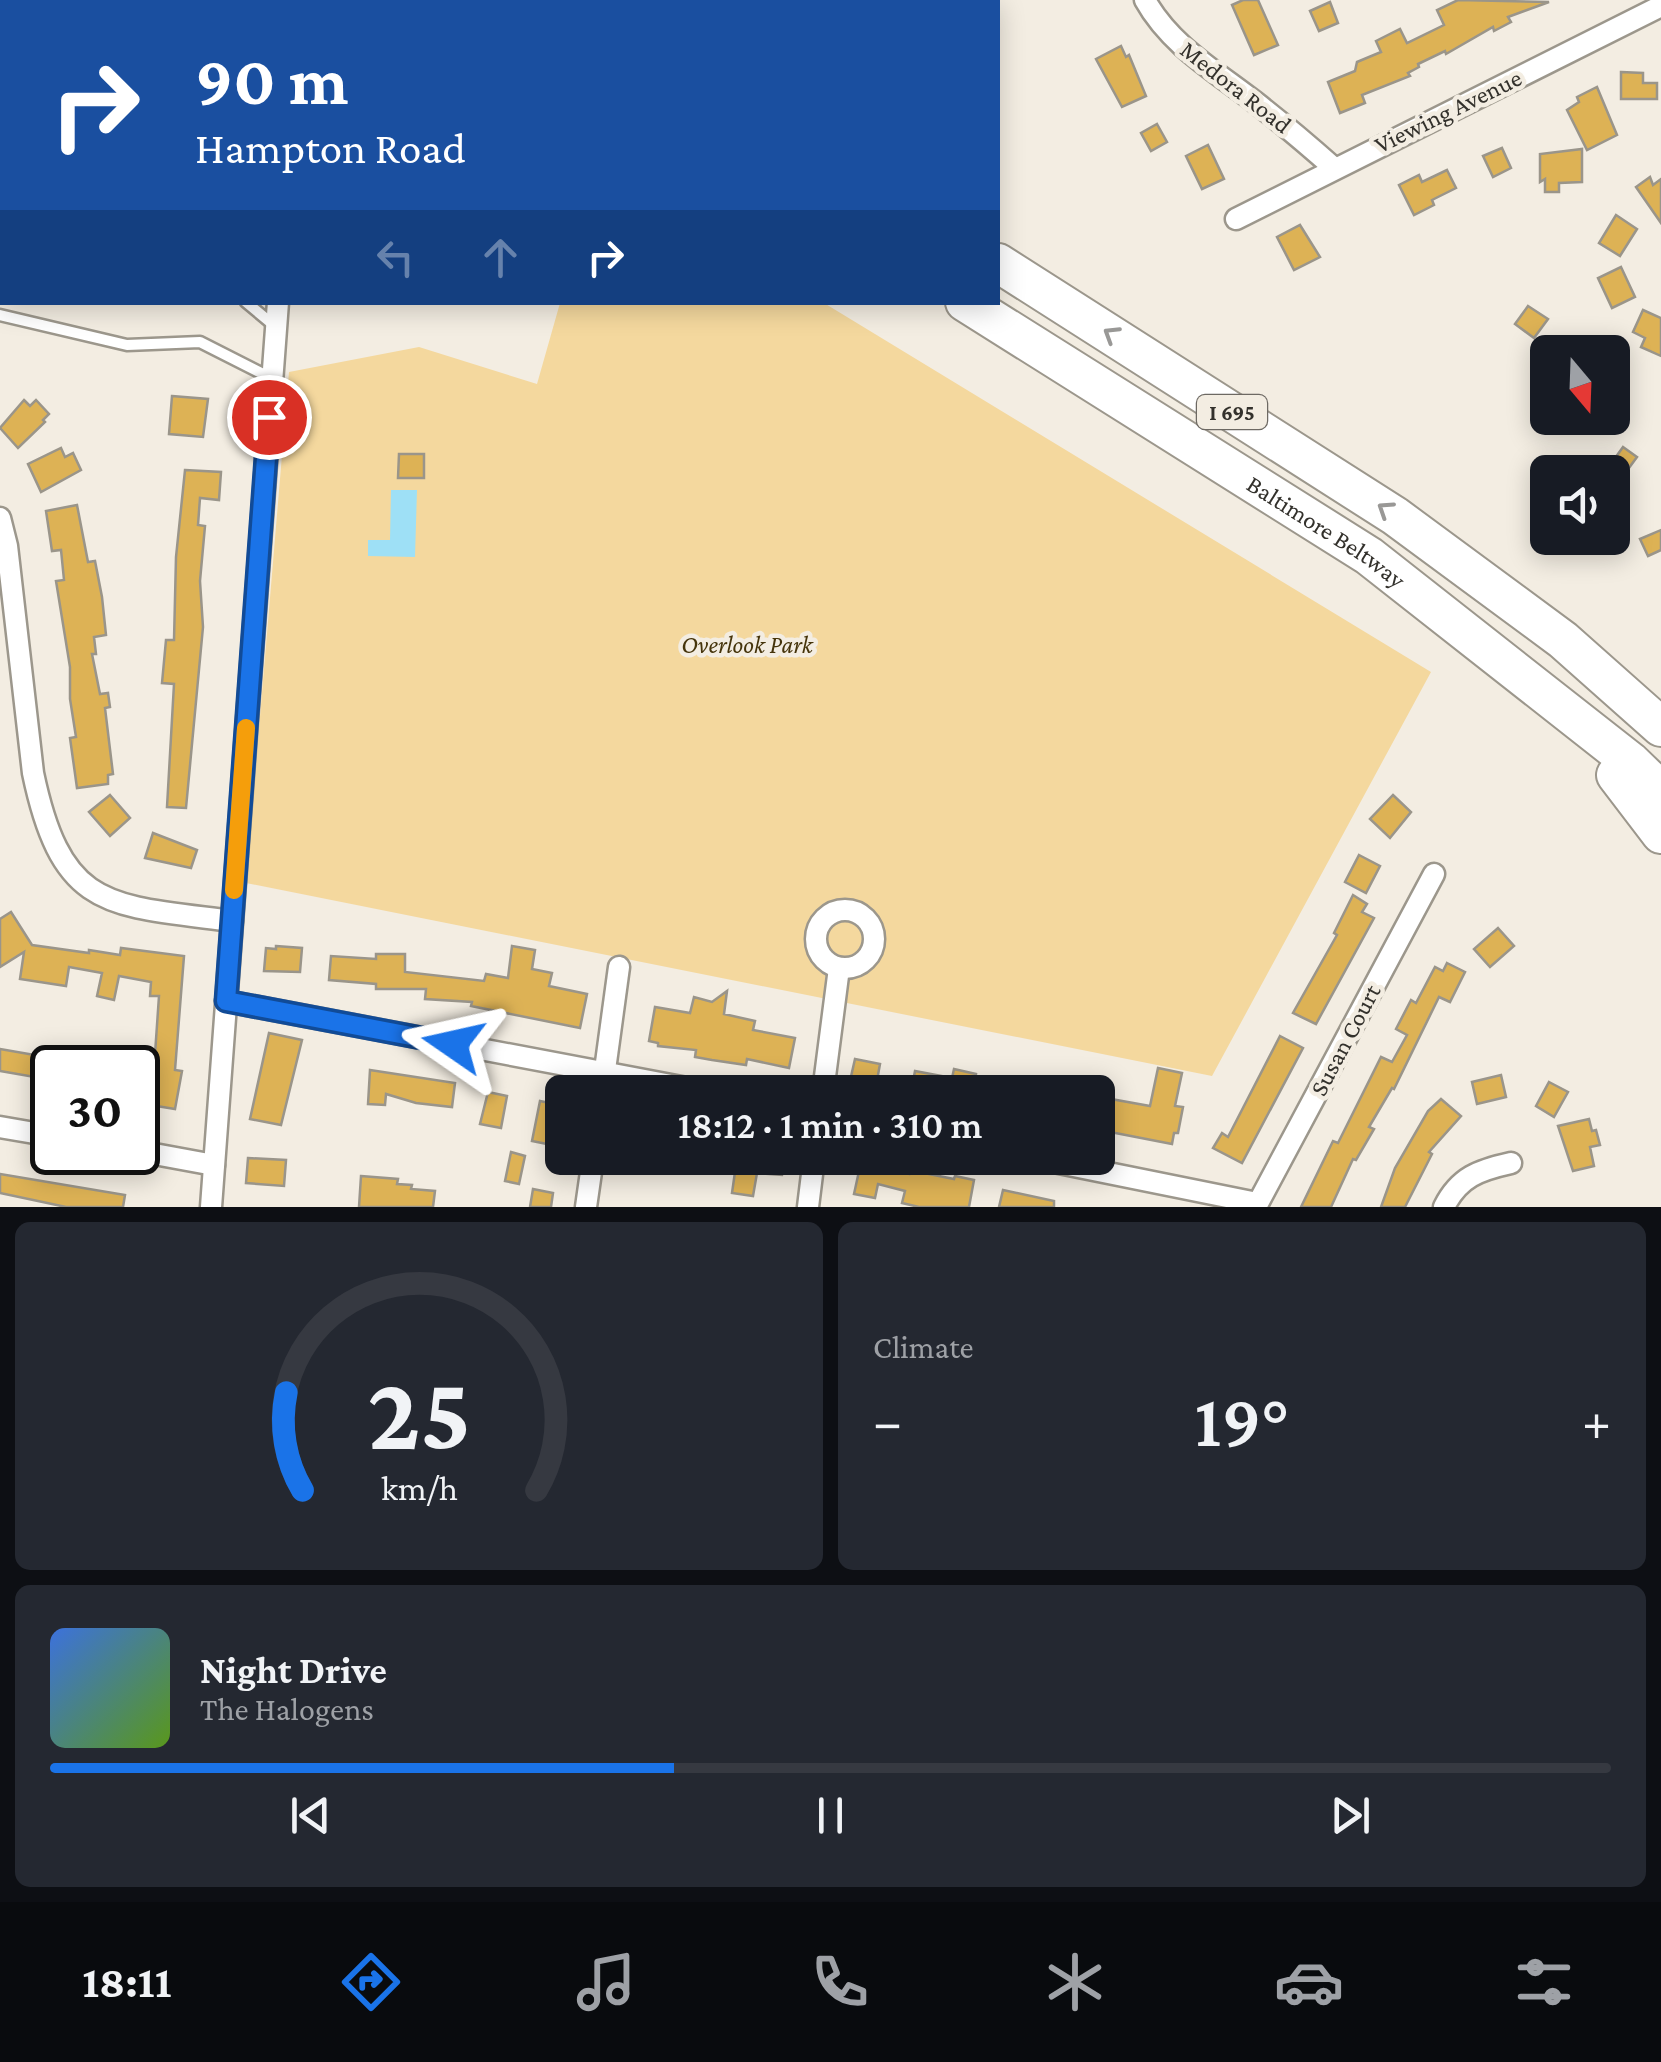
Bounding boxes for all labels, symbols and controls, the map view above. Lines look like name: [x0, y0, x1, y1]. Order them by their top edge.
street label: Medora Road: [1175, 36, 1297, 138]
icon: right: [30, 40, 160, 170]
text: 90 m: [195, 41, 348, 119]
street label: Viewing Avenue: [1370, 64, 1526, 159]
text: Hampton Road: [195, 123, 466, 173]
icon: left: [368, 230, 423, 285]
icon: ahead: [473, 230, 528, 285]
icon: right: [578, 230, 633, 285]
one-way arrow: [1103, 328, 1121, 347]
north arrow: [1530, 335, 1630, 435]
map controls: [1530, 335, 1630, 555]
pin: [227, 375, 312, 460]
icon: arrive: [242, 390, 297, 445]
road number: I 695: [1197, 395, 1267, 429]
button: sound: [1530, 455, 1630, 555]
street label: Baltimore Beltway: [1242, 469, 1411, 594]
one-way arrow: [1377, 503, 1395, 522]
park label: Overlook Park: [681, 631, 814, 658]
street label: Susan Court: [1304, 979, 1386, 1100]
position arrow: [401, 992, 505, 1096]
speed limit sign: 30: [30, 1045, 160, 1175]
text: 18:12 · 1 min · 310 m: [678, 1104, 982, 1146]
text: Climate: [873, 1329, 974, 1365]
text: 25: [367, 1355, 471, 1470]
text: 19°: [1195, 1379, 1289, 1462]
text: −: [873, 1391, 902, 1452]
text: +: [1582, 1391, 1611, 1452]
text: km/h: [380, 1468, 458, 1508]
text: Night Drive: [200, 1649, 387, 1691]
text: The Halogens: [200, 1691, 374, 1727]
icon: previous: [283, 1788, 338, 1843]
icon: pause: [803, 1788, 858, 1843]
icon: next: [1323, 1788, 1378, 1843]
icon: directions: [336, 1947, 406, 2017]
icon: music: [571, 1947, 641, 2017]
icon: phone: [805, 1947, 875, 2017]
icon: climate: [1040, 1947, 1110, 2017]
icon: car: [1274, 1947, 1344, 2017]
icon: filters: [1509, 1947, 1579, 2017]
text: 18:11: [82, 1957, 171, 2007]

